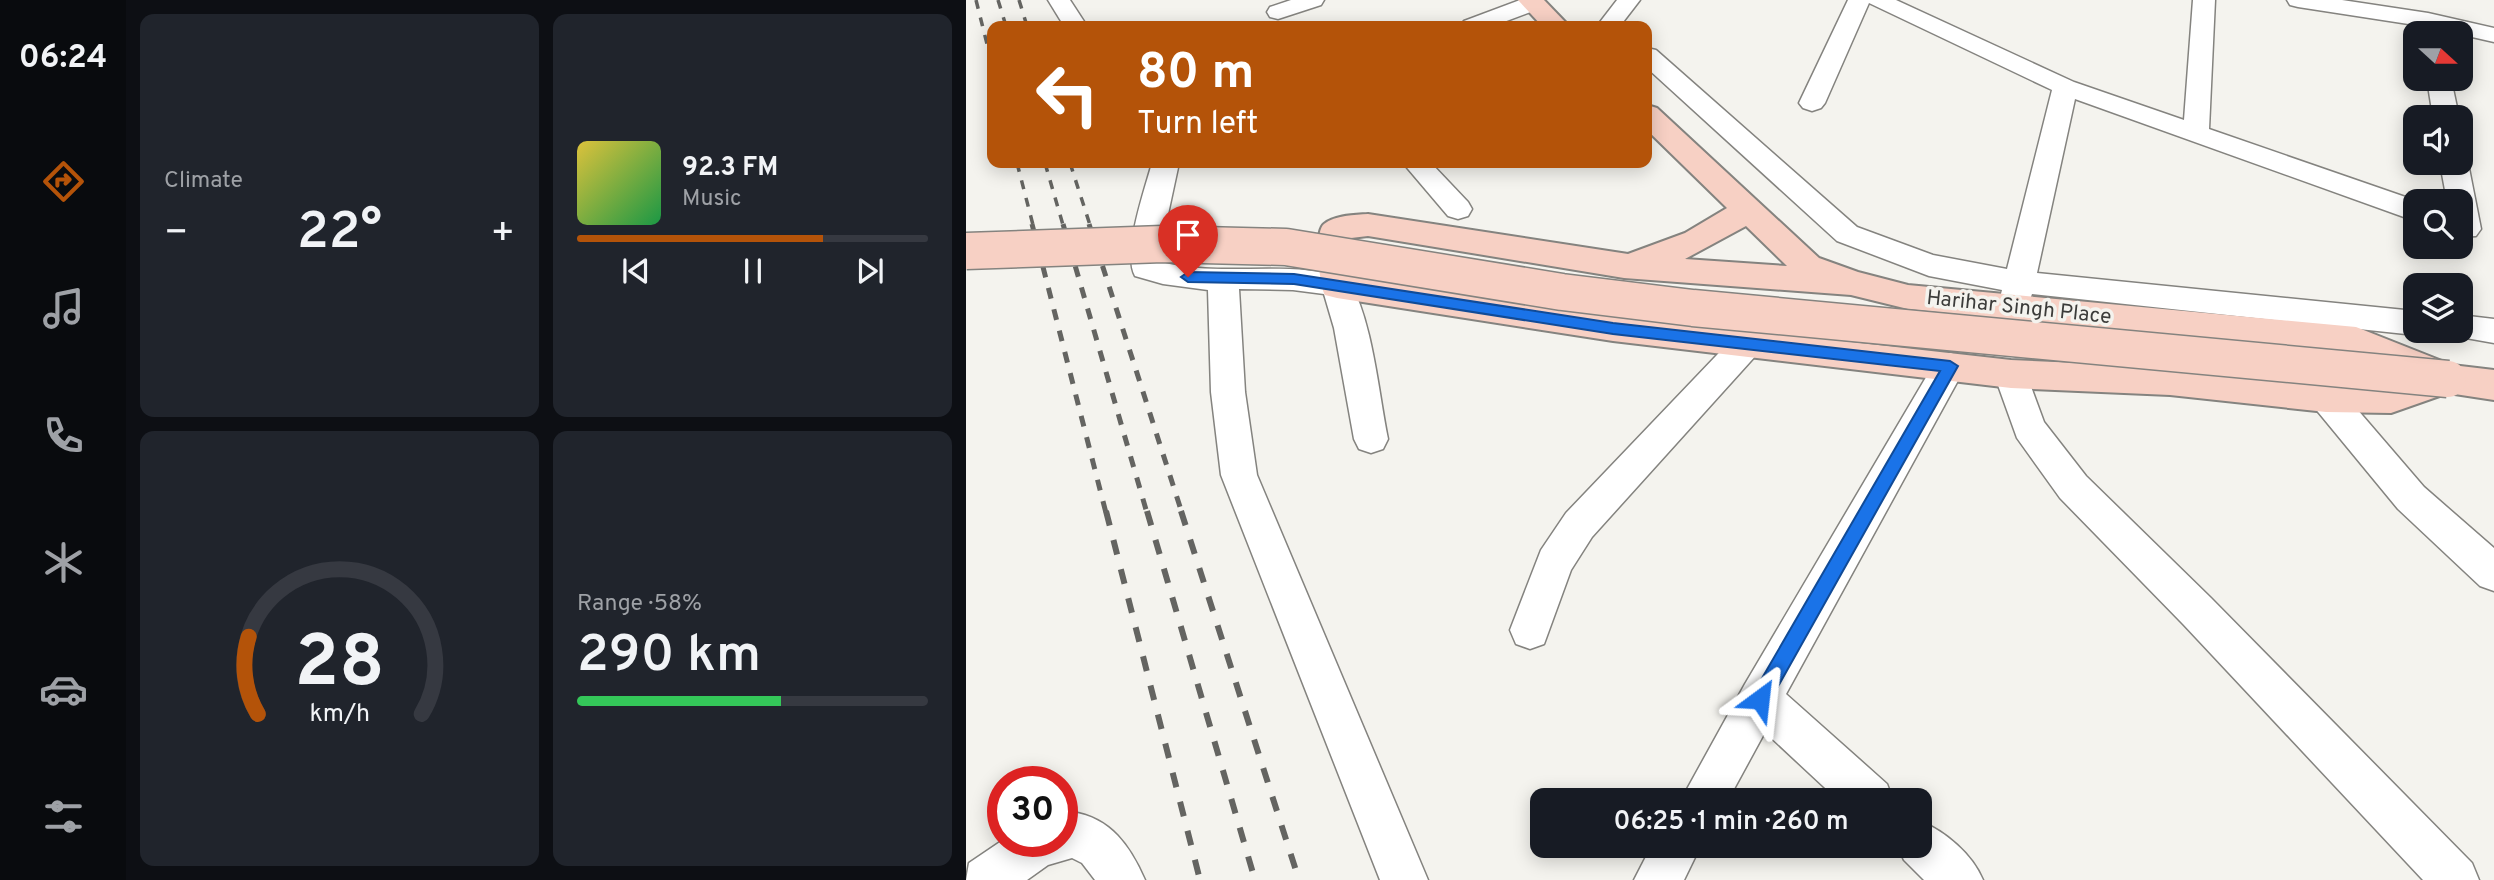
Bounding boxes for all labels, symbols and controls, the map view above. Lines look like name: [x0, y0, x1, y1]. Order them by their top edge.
north arrow: [2403, 21, 2473, 91]
map controls: [2403, 21, 2473, 343]
text: 06:24: [19, 39, 107, 79]
text: 80 m: [1137, 44, 1254, 106]
icon: left: [1022, 49, 1113, 140]
text: Turn left: [1137, 105, 1258, 145]
button: sound: [2403, 105, 2473, 175]
text: 92.3 FM: [682, 152, 778, 185]
icon: directions: [39, 157, 88, 206]
text: Climate: [164, 167, 243, 196]
text: Music: [682, 185, 742, 214]
button: search: [2403, 189, 2473, 259]
text: 22°: [297, 201, 382, 267]
pin: [1158, 205, 1218, 277]
text: −: [164, 210, 189, 259]
text: +: [490, 210, 515, 259]
icon: arrive: [1169, 216, 1207, 254]
icon: previous: [617, 252, 655, 290]
icon: pause: [734, 252, 772, 290]
icon: next: [851, 252, 889, 290]
button: layers: [2403, 273, 2473, 343]
icon: music: [39, 284, 88, 333]
street label: Harihar Singh Place: [1925, 285, 2113, 331]
icon: phone: [39, 411, 88, 460]
icon: climate: [39, 538, 88, 587]
text: Range · 58%: [577, 590, 702, 619]
text: 28: [294, 621, 385, 713]
text: 290 km: [577, 624, 761, 690]
position arrow: [1723, 662, 1797, 736]
icon: car: [39, 665, 88, 714]
text: km/h: [309, 699, 370, 731]
speed limit sign: 30: [987, 766, 1078, 857]
icon: filters: [39, 792, 88, 841]
text: 06:25 · 1 min · 260 m: [1613, 806, 1849, 839]

